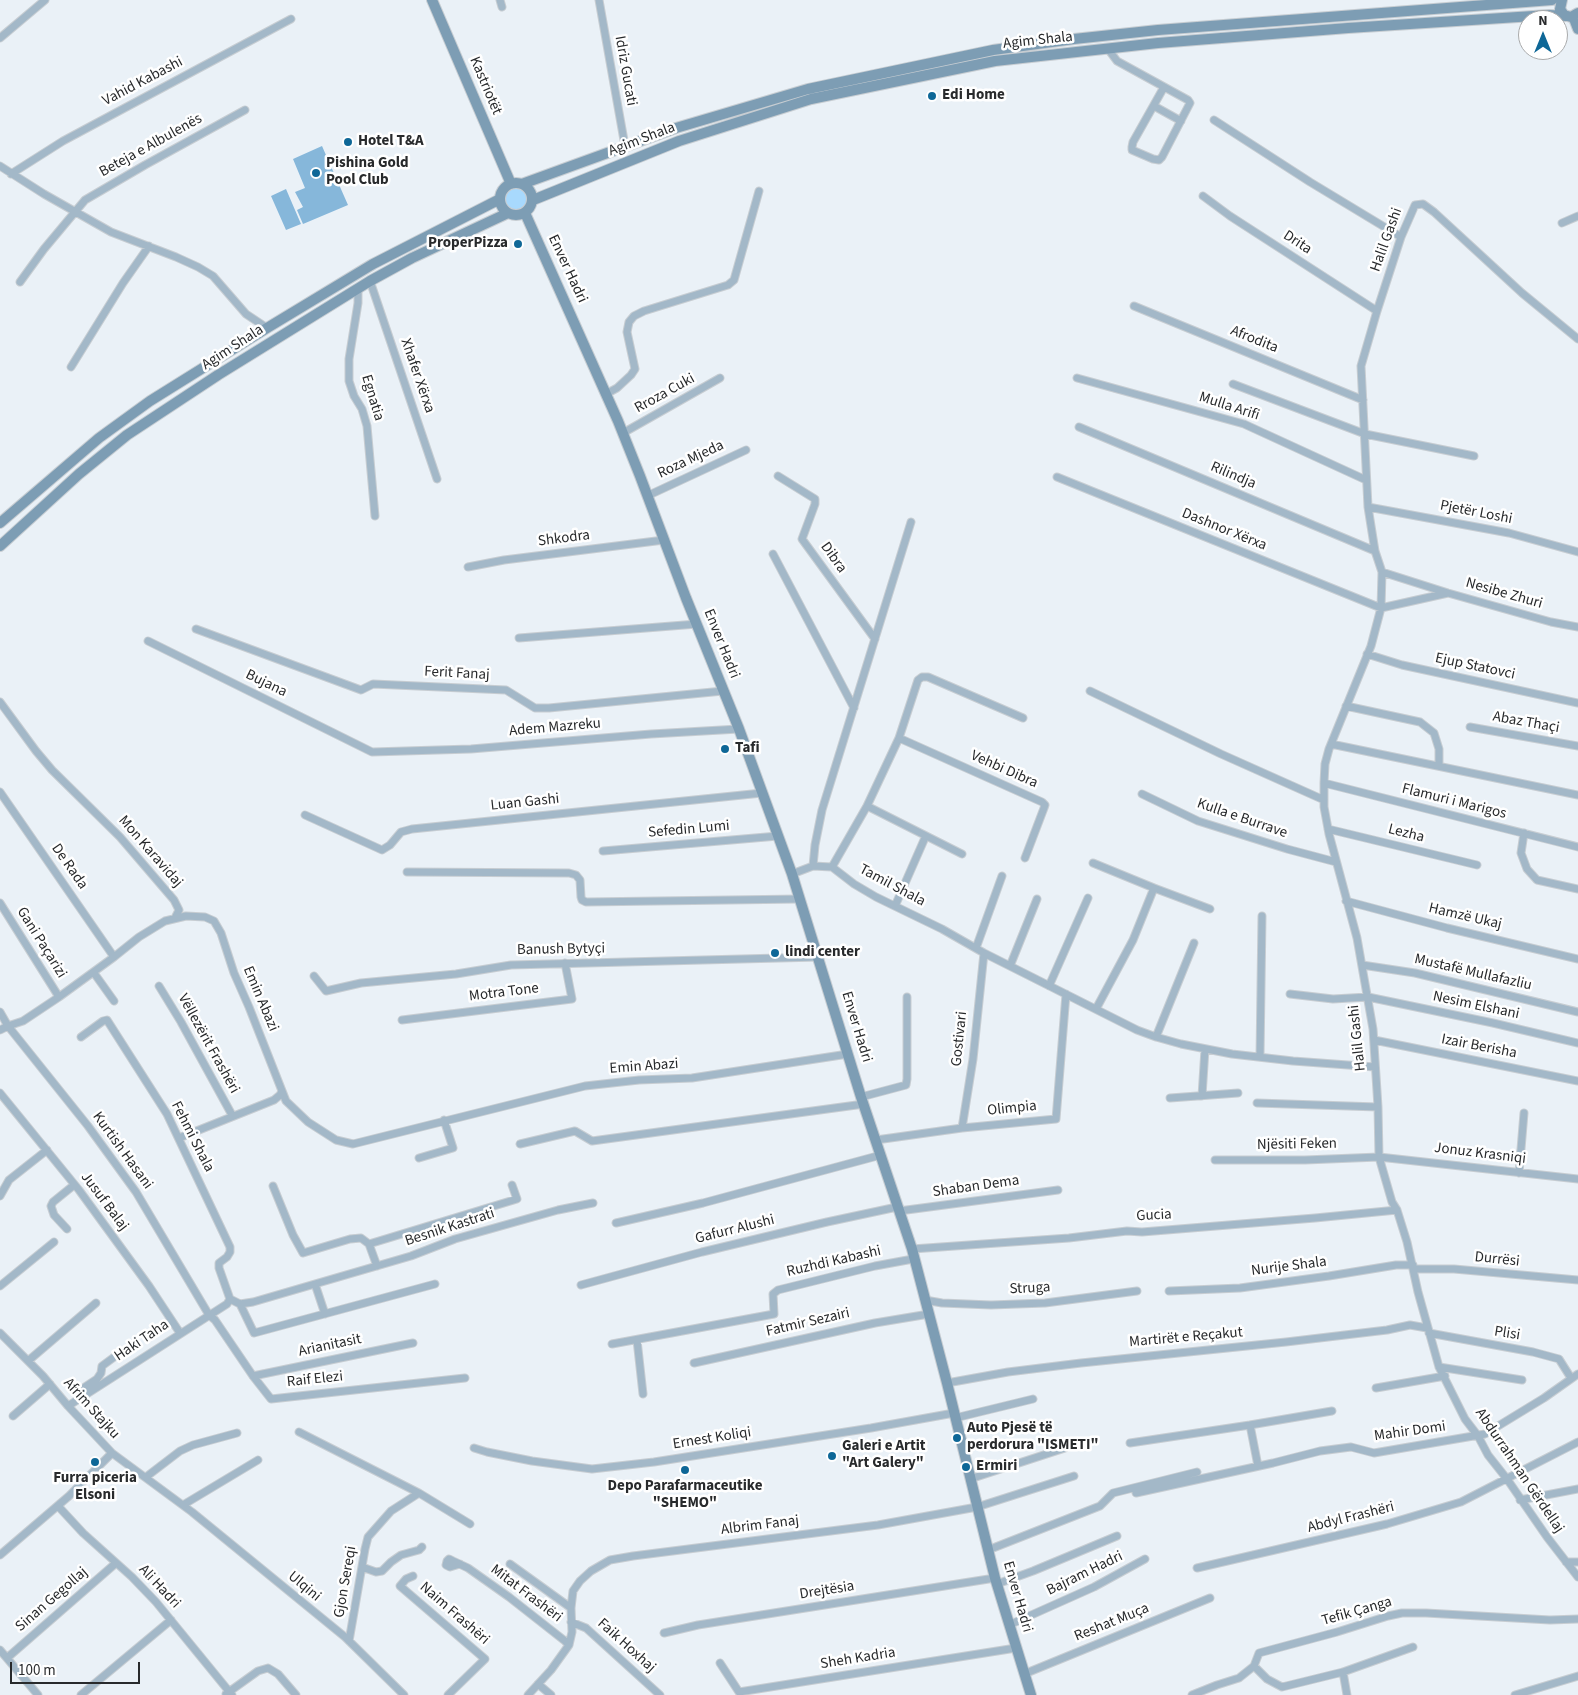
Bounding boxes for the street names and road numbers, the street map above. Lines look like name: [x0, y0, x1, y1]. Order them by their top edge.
street label: Agim Shala: [1002, 28, 1074, 54]
street label: Idriz Gucati: [610, 35, 640, 107]
street label: Vahid Kabashi: [100, 53, 186, 111]
street label: Kastriotët: [465, 54, 505, 118]
street label: Beteja e Albulenës: [96, 110, 206, 182]
street label: Agim Shala: [606, 119, 678, 161]
street label: Halil Gashi: [1367, 206, 1407, 274]
street label: Drita: [1279, 227, 1315, 259]
street label: Enver Hadri: [543, 232, 591, 306]
street label: Agim Shala: [199, 321, 267, 375]
street label: Afrodita: [1228, 322, 1280, 358]
street label: Xhafer Xërxa: [396, 336, 438, 416]
street label: Rroza Cuki: [632, 370, 698, 418]
street label: Egnatia: [356, 373, 388, 423]
street label: Mulla Arifi: [1197, 389, 1261, 425]
street label: Roza Mjeda: [655, 437, 727, 483]
street label: Rilindja: [1208, 458, 1258, 494]
street label: Pjetër Loshi: [1438, 497, 1514, 529]
street label: Dashnor Xërxa: [1179, 505, 1269, 555]
street label: Shkodra: [537, 527, 591, 551]
street label: Dibra: [816, 539, 850, 577]
street label: Nesibe Zhuri: [1463, 574, 1545, 614]
street label: Enver Hadri: [699, 607, 743, 681]
street label: Ejup Statovci: [1433, 650, 1517, 684]
street label: Ferit Fanaj: [424, 663, 490, 685]
street label: Bujana: [242, 666, 290, 702]
street label: Abaz Thaçi: [1491, 708, 1561, 738]
street label: Adem Mazreku: [508, 715, 602, 741]
street label: Vehbi Dibra: [968, 747, 1040, 793]
street label: Flamuri i Marigos: [1400, 780, 1508, 824]
street label: Luan Gashi: [490, 790, 560, 816]
street label: Kulla e Burrave: [1195, 795, 1289, 843]
street label: Mon Karavidaj: [114, 812, 186, 892]
street label: Sefedin Lumi: [648, 817, 730, 843]
street label: Lezha: [1386, 821, 1426, 847]
street label: De Rada: [47, 841, 91, 893]
street label: Tamil Shala: [856, 861, 928, 911]
street label: Hamzë Ukaj: [1427, 900, 1503, 934]
street label: Gani Paçarizi: [12, 904, 70, 982]
street label: Banush Bytyçi: [517, 940, 605, 960]
street label: Mustafë Mullafazliu: [1413, 951, 1533, 995]
street label: Emin Abazi: [238, 964, 282, 1034]
street label: Motra Tone: [468, 980, 540, 1006]
street label: Nesim Elshani: [1431, 988, 1521, 1024]
street label: Enver Hadri: [837, 989, 875, 1065]
street label: Vëllezërit Frashëri: [173, 991, 243, 1097]
street label: Halil Gashi: [1346, 1004, 1370, 1072]
street label: Gostivari: [948, 1011, 972, 1067]
street label: Izair Berisha: [1440, 1031, 1518, 1063]
street label: Emin Abazi: [609, 1056, 679, 1078]
street label: Olimpia: [986, 1097, 1038, 1121]
street label: Fehmi Shala: [166, 1099, 218, 1175]
street label: Kurtish Hasani: [88, 1109, 156, 1193]
street label: Njësiti Feken: [1257, 1135, 1337, 1155]
street label: Jonuz Krasniqi: [1433, 1139, 1527, 1169]
street label: Jusuf Balaj: [76, 1169, 132, 1235]
street label: Shaban Dema: [932, 1172, 1020, 1202]
street label: Besnik Kastrati: [403, 1205, 497, 1251]
street label: Gucia: [1136, 1206, 1172, 1226]
street label: Gafurr Alushi: [694, 1211, 776, 1249]
street label: Ruzhdi Kabashi: [785, 1242, 883, 1282]
street label: Durrësi: [1474, 1249, 1520, 1271]
street label: Nurije Shala: [1250, 1253, 1328, 1281]
street label: Struga: [1009, 1279, 1051, 1299]
street label: Fatmir Sezairi: [764, 1305, 852, 1341]
street label: Haki Taha: [111, 1316, 173, 1366]
street label: Plisi: [1493, 1323, 1521, 1345]
street label: Martirët e Reçakut: [1129, 1324, 1243, 1352]
street label: Arianitasit: [297, 1331, 363, 1361]
street label: Raif Elezi: [286, 1368, 344, 1392]
street label: Afrim Stajku: [59, 1375, 123, 1443]
street label: Abdurrahman Gërdellaj: [1471, 1405, 1567, 1537]
street label: Mahir Domi: [1373, 1418, 1447, 1446]
street label: Ernest Koliqi: [672, 1424, 752, 1454]
street label: Abdyl Frashëri: [1306, 1499, 1396, 1537]
street label: Albrim Fanaj: [720, 1512, 800, 1540]
street label: Gjon Sereqi: [331, 1545, 361, 1619]
street label: Bajram Hadri: [1044, 1548, 1126, 1600]
street label: Enver Hadri: [998, 1559, 1036, 1635]
street label: Ali Hadri: [134, 1561, 184, 1613]
street label: Mitat Frashëri: [487, 1561, 565, 1627]
street label: Sinan Gegollaj: [12, 1564, 92, 1636]
street label: Ulqini: [284, 1568, 324, 1606]
street label: Drejtësia: [798, 1578, 856, 1604]
street label: Naim Frashëri: [415, 1579, 493, 1649]
street label: Tefik Çanga: [1320, 1593, 1394, 1631]
street label: Reshat Muça: [1072, 1600, 1152, 1646]
street label: Faik Hoxhaj: [593, 1615, 659, 1677]
street label: Sheh Kadria: [819, 1644, 897, 1674]

